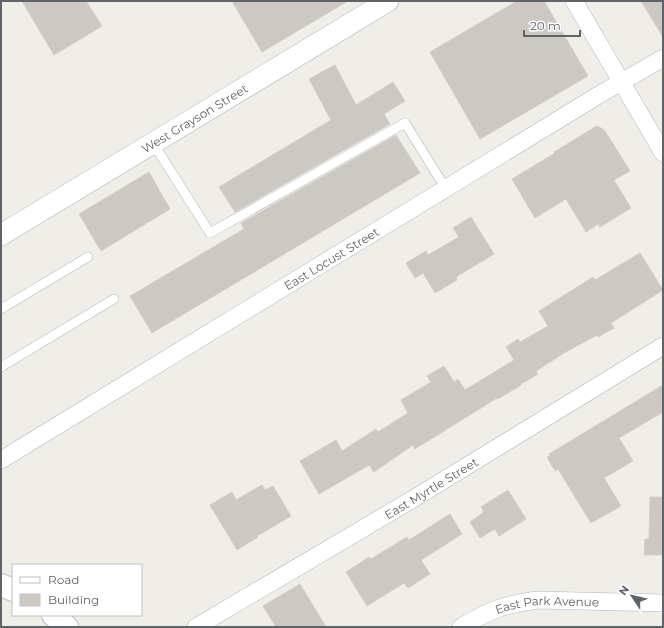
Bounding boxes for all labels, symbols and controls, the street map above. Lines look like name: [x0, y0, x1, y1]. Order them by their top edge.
scale bar: [524, 12, 580, 38]
text: 20 m: [530, 18, 561, 33]
street label: West Grayson Street: [138, 80, 250, 156]
street label: East Locust Street: [281, 224, 382, 293]
street label: East Myrtle Street: [381, 454, 481, 522]
legend: [12, 564, 142, 616]
text: Road: [48, 572, 79, 587]
north arrow: [612, 576, 652, 616]
text: N: [616, 583, 632, 598]
text: Building: [48, 592, 99, 607]
street label: East Park Avenue: [493, 592, 599, 617]

